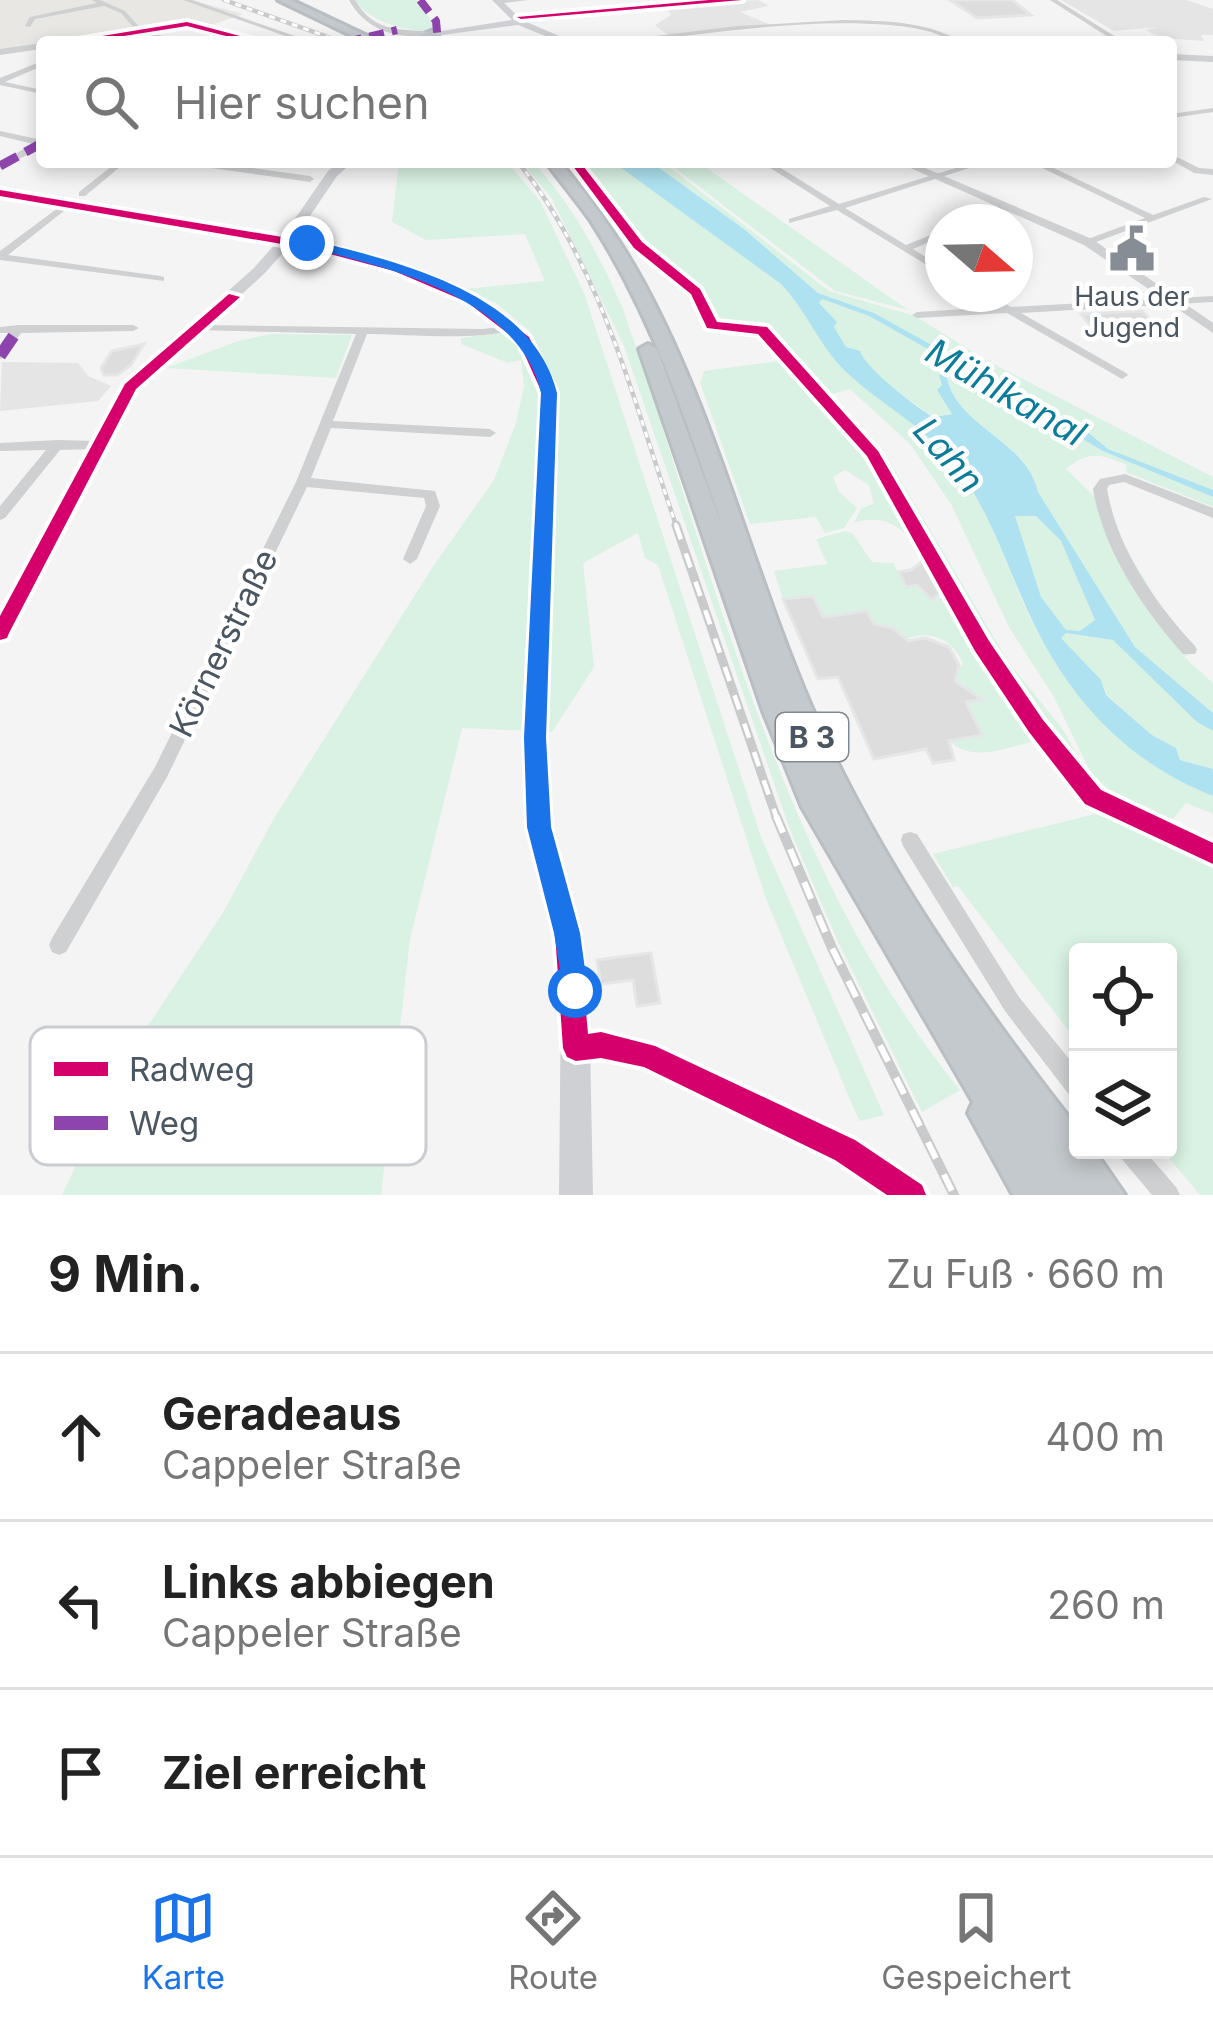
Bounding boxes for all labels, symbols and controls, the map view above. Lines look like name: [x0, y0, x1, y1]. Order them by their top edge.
search box: [36, 36, 1177, 168]
icon: search: [78, 69, 144, 135]
text: Hier suchen: [174, 75, 430, 130]
north arrow: [925, 204, 1033, 312]
route end: [280, 216, 334, 270]
public building icon: Haus der Jugend: [1107, 224, 1157, 274]
place label: Haus der Jugend: [1074, 280, 1190, 344]
water label: Mühlkanal: [918, 329, 1094, 455]
water label: Lahn: [905, 408, 993, 502]
street label: Körnerstraße: [160, 543, 286, 743]
road number: B 3: [776, 713, 848, 761]
map controls: [1069, 943, 1177, 1159]
button: locate: [1069, 943, 1177, 1051]
route start: [548, 964, 602, 1018]
legend: [30, 1027, 426, 1165]
text: Radweg: [129, 1049, 255, 1089]
button: layers: [1069, 1051, 1177, 1159]
text: Weg: [129, 1103, 199, 1143]
text: 9 Min.: [48, 1243, 203, 1304]
text: Zu Fuß · 660 m: [886, 1250, 1165, 1297]
text: Geradeaus: [162, 1386, 401, 1441]
icon: ahead: [48, 1404, 114, 1470]
text: 400 m: [1045, 1413, 1165, 1460]
text: Cappeler Straße: [162, 1441, 462, 1488]
text: Links abbiegen: [162, 1554, 495, 1609]
icon: left: [48, 1572, 114, 1638]
text: 260 m: [1047, 1581, 1165, 1628]
text: Cappeler Straße: [162, 1609, 462, 1656]
icon: arrive: [48, 1740, 114, 1806]
text: Ziel erreicht: [162, 1745, 426, 1800]
tab: Karte: [142, 1885, 225, 1997]
tab: Route: [508, 1885, 598, 1997]
tab: Gespeichert: [881, 1885, 1071, 1997]

